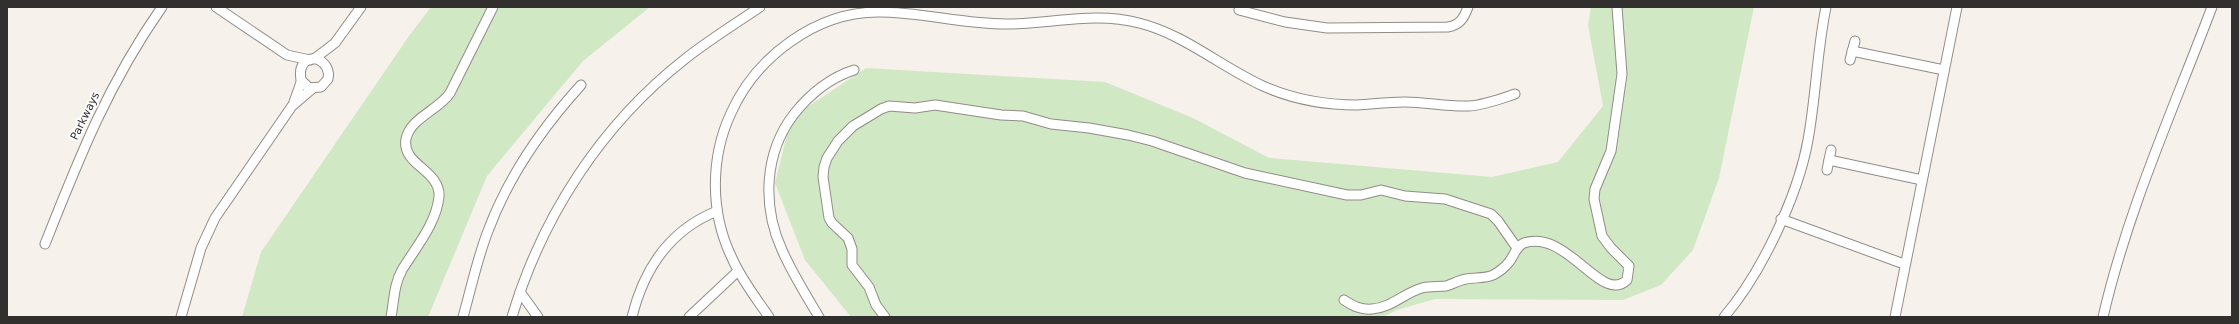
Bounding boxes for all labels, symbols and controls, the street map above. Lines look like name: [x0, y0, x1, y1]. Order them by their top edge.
street label: Parkways: [68, 90, 102, 142]

